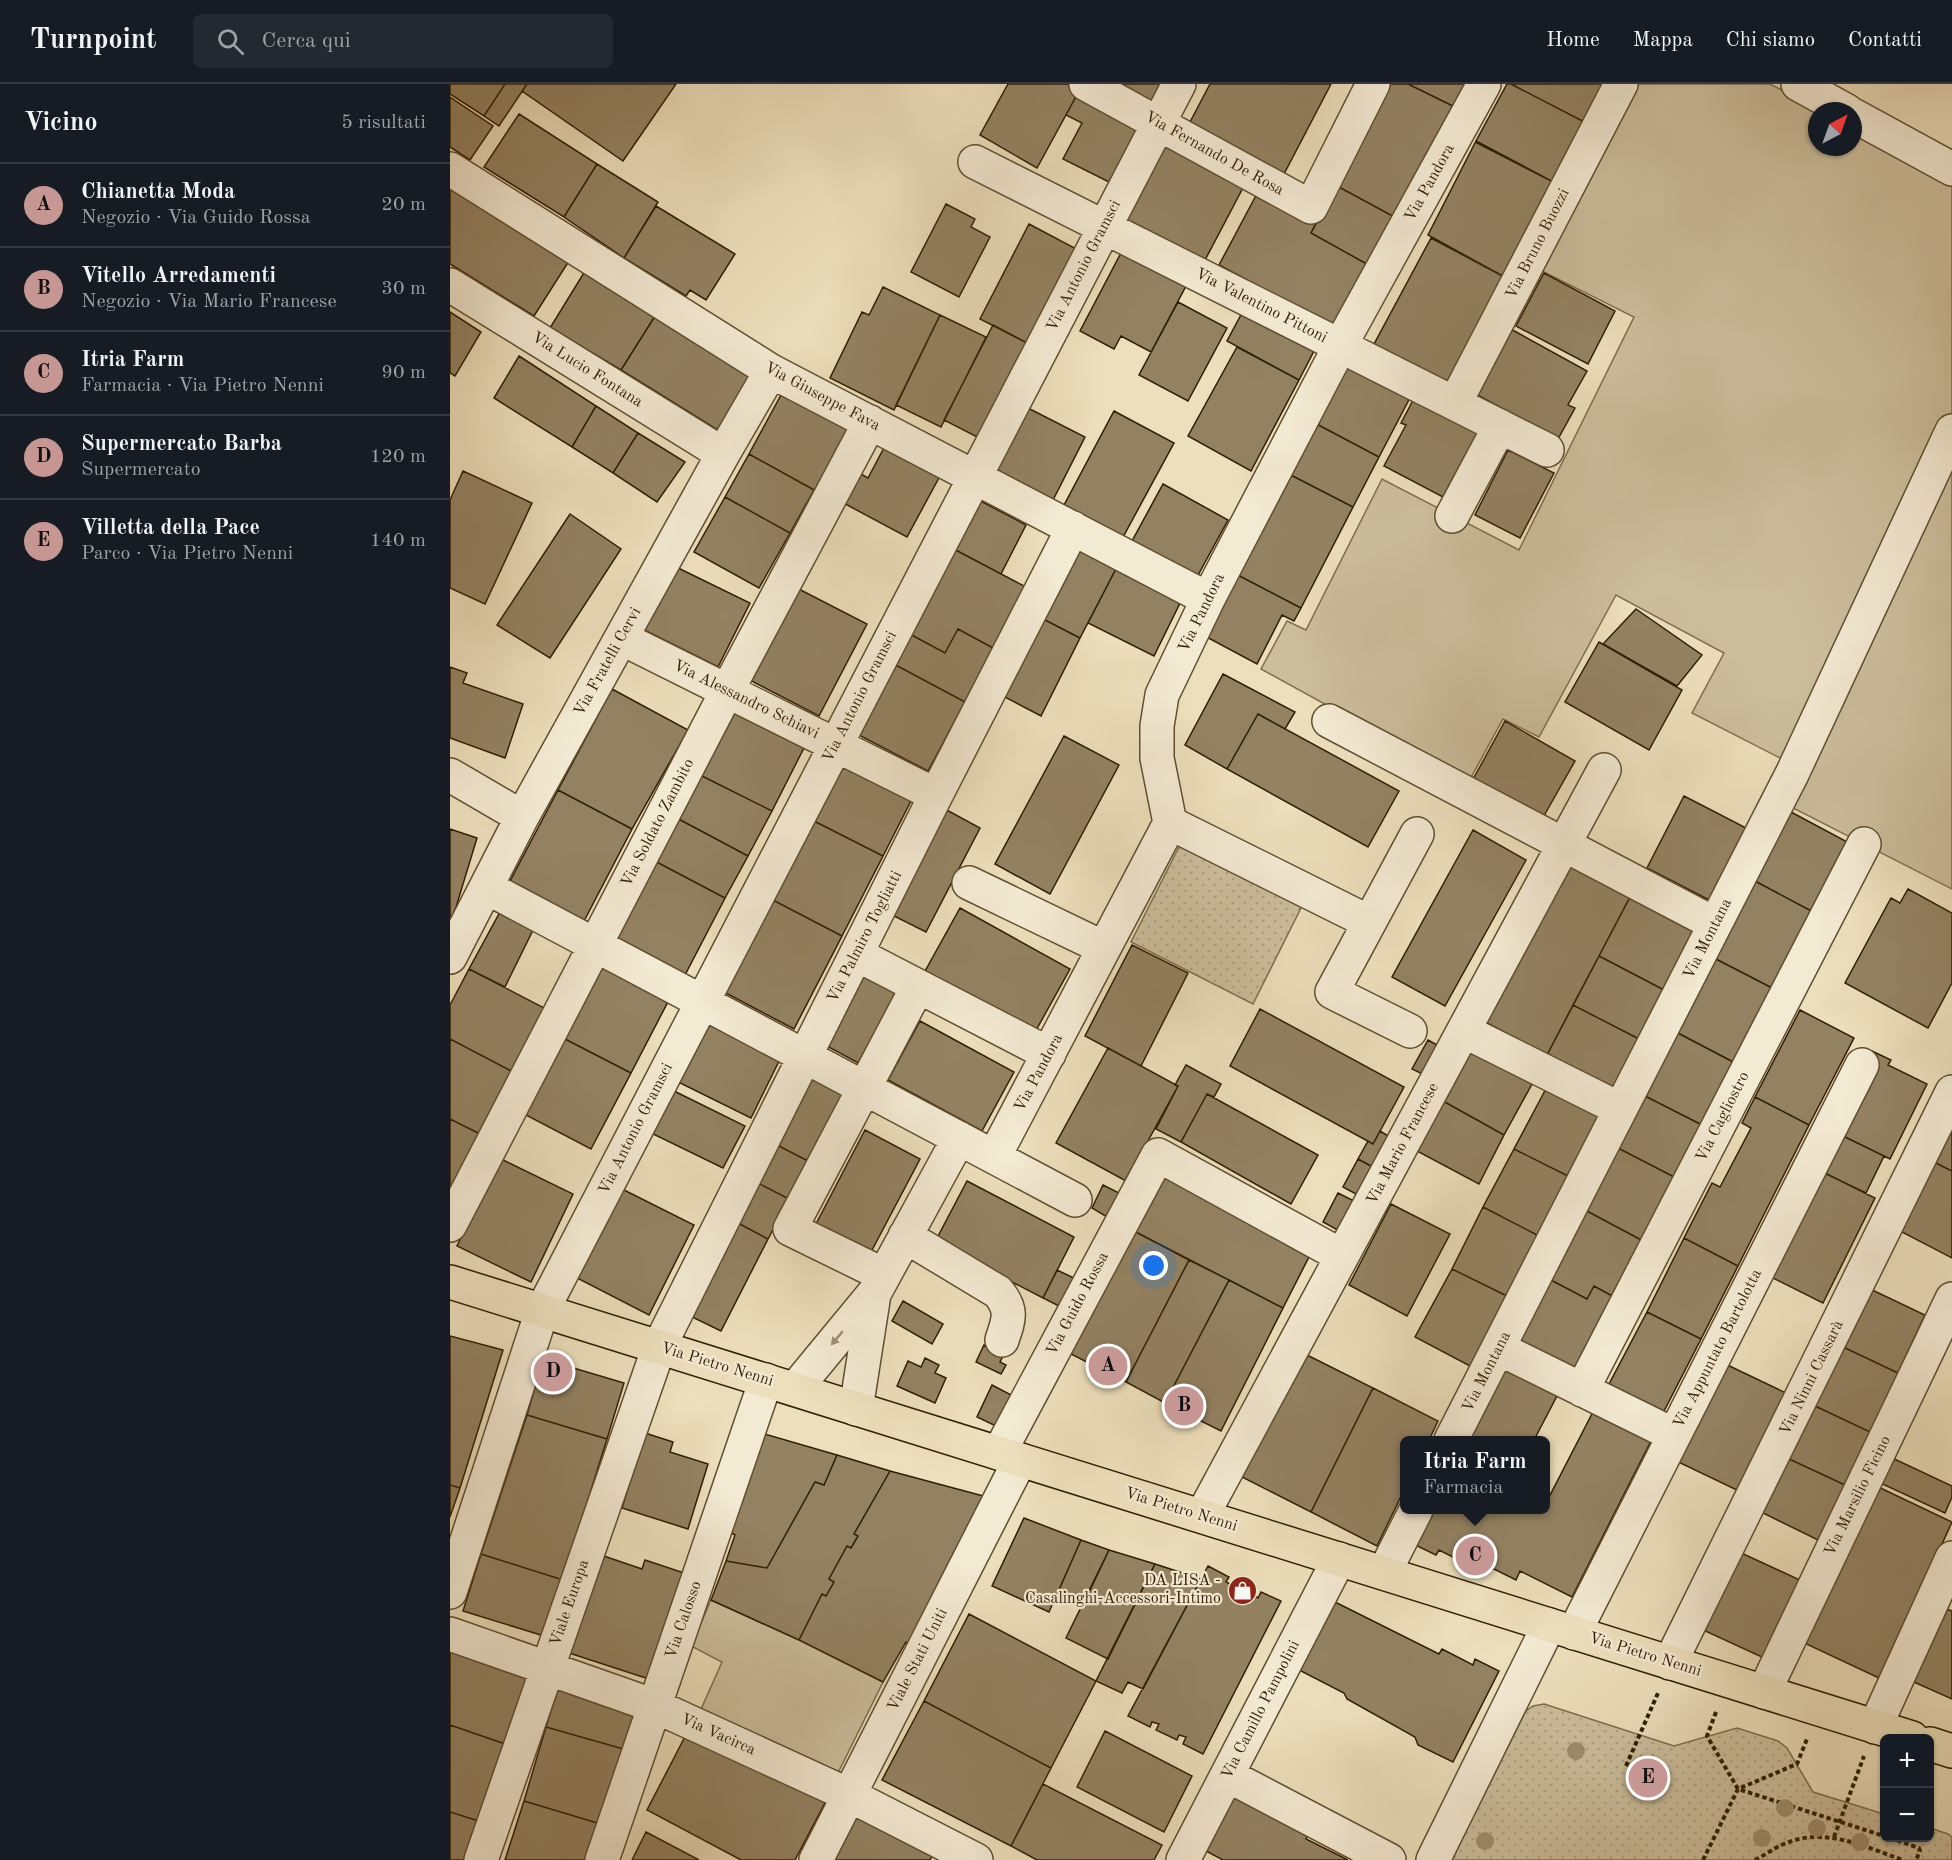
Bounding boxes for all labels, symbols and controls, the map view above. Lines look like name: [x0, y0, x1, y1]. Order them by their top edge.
search box: [193, 14, 613, 68]
icon: search: [214, 25, 247, 58]
text: Turnpoint: [30, 27, 157, 55]
text: Cerca qui: [262, 30, 351, 52]
text: Home: [1546, 30, 1600, 51]
text: Mappa: [1633, 30, 1693, 51]
text: Chi siamo: [1726, 30, 1815, 51]
text: Contatti: [1848, 30, 1922, 51]
north arrow: [1808, 102, 1862, 156]
street label: Via Fernando De Rosa: [1142, 109, 1286, 199]
text: Vicino: [24, 110, 98, 136]
text: 5 risultati: [341, 113, 426, 133]
street label: Via Pandora: [1402, 142, 1458, 224]
text: Chianetta Moda: [81, 181, 235, 203]
street label: Via Bruno Buozzi: [1503, 186, 1573, 302]
text: A: [36, 195, 51, 215]
text: 20 m: [381, 195, 426, 215]
street label: Via Antonio Gramsci: [1044, 198, 1124, 334]
text: Negozio · Via Guido Rossa: [81, 208, 311, 228]
text: Vitello Arredamenti: [81, 265, 276, 287]
street label: Via Valentino Pittoni: [1192, 266, 1330, 346]
text: B: [36, 279, 51, 299]
text: 30 m: [381, 279, 426, 299]
text: Negozio · Via Mario Francese: [81, 292, 337, 312]
street label: Via Lucio Fontana: [529, 329, 645, 411]
text: Itria Farm: [81, 349, 184, 371]
street label: Via Giuseppe Fava: [762, 360, 883, 434]
text: C: [37, 363, 50, 383]
text: 90 m: [381, 363, 426, 383]
text: Farmacia · Via Pietro Nenni: [81, 376, 324, 396]
text: Supermercato Barba: [81, 433, 282, 455]
text: D: [36, 447, 51, 467]
text: 120 m: [370, 447, 426, 467]
text: Supermercato: [81, 460, 201, 480]
text: Villetta della Pace: [81, 517, 260, 539]
text: E: [37, 531, 50, 551]
text: 140 m: [370, 531, 426, 551]
text: Parco · Via Pietro Nenni: [81, 544, 293, 564]
street label: Via Pandora: [1176, 571, 1228, 655]
street label: Via Fratelli Cervi: [572, 605, 644, 719]
street label: Via Antonio Gramsci: [820, 629, 900, 765]
street label: Via Alessandro Schiavi: [671, 658, 821, 742]
street label: Via Soldato Zambito: [619, 756, 697, 890]
street label: Via Palmiro Togliatti: [825, 868, 905, 1006]
street label: Via Montana: [1681, 896, 1735, 982]
street label: Via Pandora: [1012, 1031, 1066, 1115]
street label: Via Antonio Gramsci: [596, 1061, 676, 1197]
street label: Via Cagliostro: [1693, 1069, 1753, 1165]
street label: Via Mario Francese: [1364, 1080, 1442, 1208]
street label: Via Guido Rossa: [1044, 1250, 1112, 1358]
your location: [1139, 1251, 1168, 1280]
street label: Via Appuntato Bartolotta: [1671, 1267, 1765, 1431]
street label: Via Ninni Cassarà: [1777, 1318, 1847, 1438]
street label: Via Montana: [1460, 1329, 1514, 1415]
one-way arrow: [832, 1330, 844, 1345]
street label: Via Pietro Nenni: [659, 1340, 775, 1390]
pin: A: [1088, 1344, 1128, 1388]
pin: D: [534, 1350, 572, 1394]
pin: B: [1164, 1384, 1204, 1428]
street label: Via Marsilio Ficino: [1822, 1433, 1894, 1559]
popup: [1400, 1436, 1550, 1514]
text: Itria Farm: [1423, 1451, 1527, 1473]
text: Farmacia: [1423, 1478, 1503, 1498]
street label: Via Pietro Nenni: [1123, 1485, 1239, 1535]
pin: C: [1456, 1534, 1494, 1578]
street label: Viale Europa: [548, 1558, 592, 1648]
place label: DA LISA - Casalinghi-Accessori-Intimo: [1025, 1573, 1221, 1607]
shop icon: DA LISA - Casalinghi-Accessori-Intimo: [1226, 1574, 1258, 1606]
street label: Via Calosso: [663, 1579, 705, 1661]
street label: Viale Stati Uniti: [885, 1606, 951, 1714]
street label: Via Pietro Nenni: [1587, 1630, 1703, 1680]
street label: Via Camillo Pampolini: [1219, 1638, 1303, 1782]
street label: Via Vacirca: [678, 1711, 758, 1759]
map controls: [1880, 1734, 1934, 1842]
button: +: [1880, 1734, 1934, 1788]
pin: E: [1628, 1756, 1668, 1800]
button: −: [1880, 1788, 1934, 1842]

